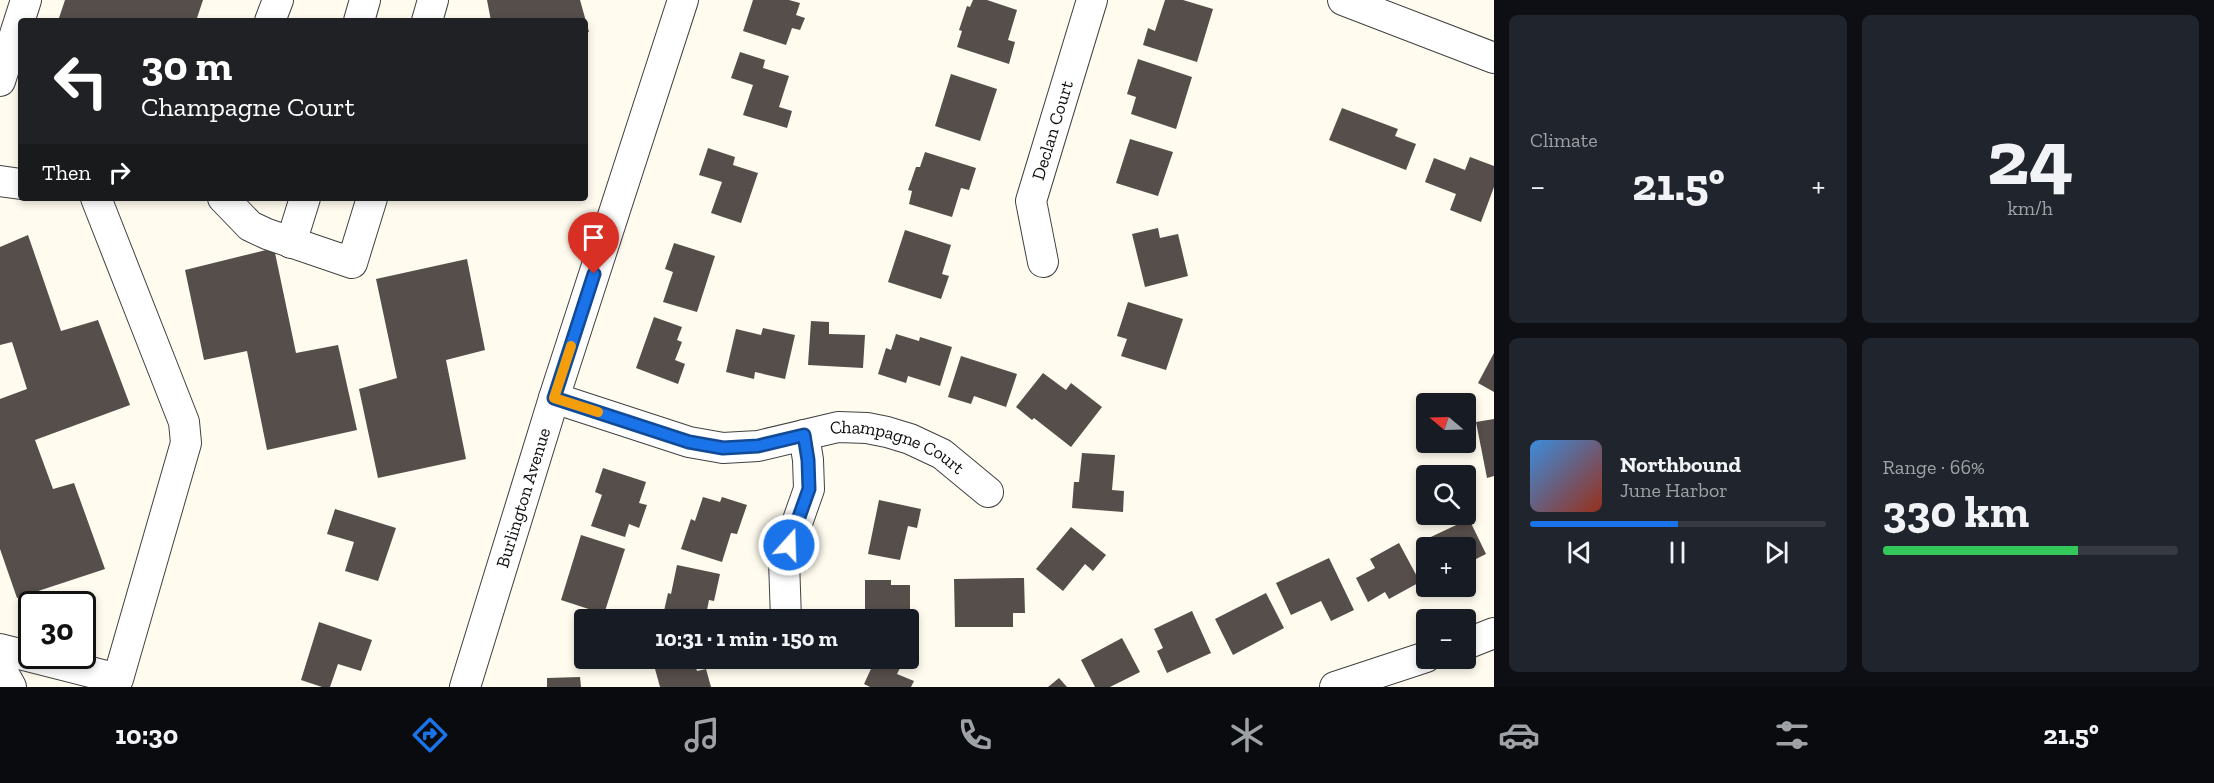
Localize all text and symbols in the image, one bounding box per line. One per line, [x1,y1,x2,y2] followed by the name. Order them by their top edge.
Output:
[141,40,232,91] text: 30 m
[42,42,120,120] icon: left
[1027,78,1078,183] street label: Declan Court
[141,91,355,123] text: Champagne Court
[1987,110,2073,204] text: 24
[1530,128,1598,152] text: Climate
[103,156,136,189] icon: right
[1632,158,1725,212] text: 21.5°
[42,159,91,186] text: Then
[1530,166,1545,205] text: −
[1812,166,1825,205] text: +
[2007,196,2053,220] text: km/h
[568,212,619,274] pin
[577,221,610,254] icon: arrive
[1416,393,1476,453] north arrow
[1416,393,1476,669] map controls
[828,415,969,479] street label: Champagne Court
[491,425,555,570] street label: Burlington Avenue
[1620,451,1741,478] text: Northbound
[1883,455,1985,479] text: Range · 66%
[1416,465,1476,525] button: search
[1620,478,1728,502] text: June Harbor
[1883,485,2029,539] text: 330 km
[757,513,821,577] position arrow
[1563,536,1596,569] icon: previous
[1661,536,1694,569] icon: pause
[1760,536,1793,569] icon: next
[1416,537,1476,597] button: +
[18,591,96,669] speed limit sign: 30
[1416,609,1476,669] button: −
[655,625,838,652] text: 10:31 · 1 min · 150 m
[409,714,451,756] icon: directions
[681,714,723,756] icon: music
[954,714,996,756] icon: phone
[1226,714,1268,756] icon: climate
[1498,714,1540,756] icon: car
[1771,714,1813,756] icon: filters
[115,719,178,751] text: 10:30
[2043,719,2099,751] text: 21.5°

